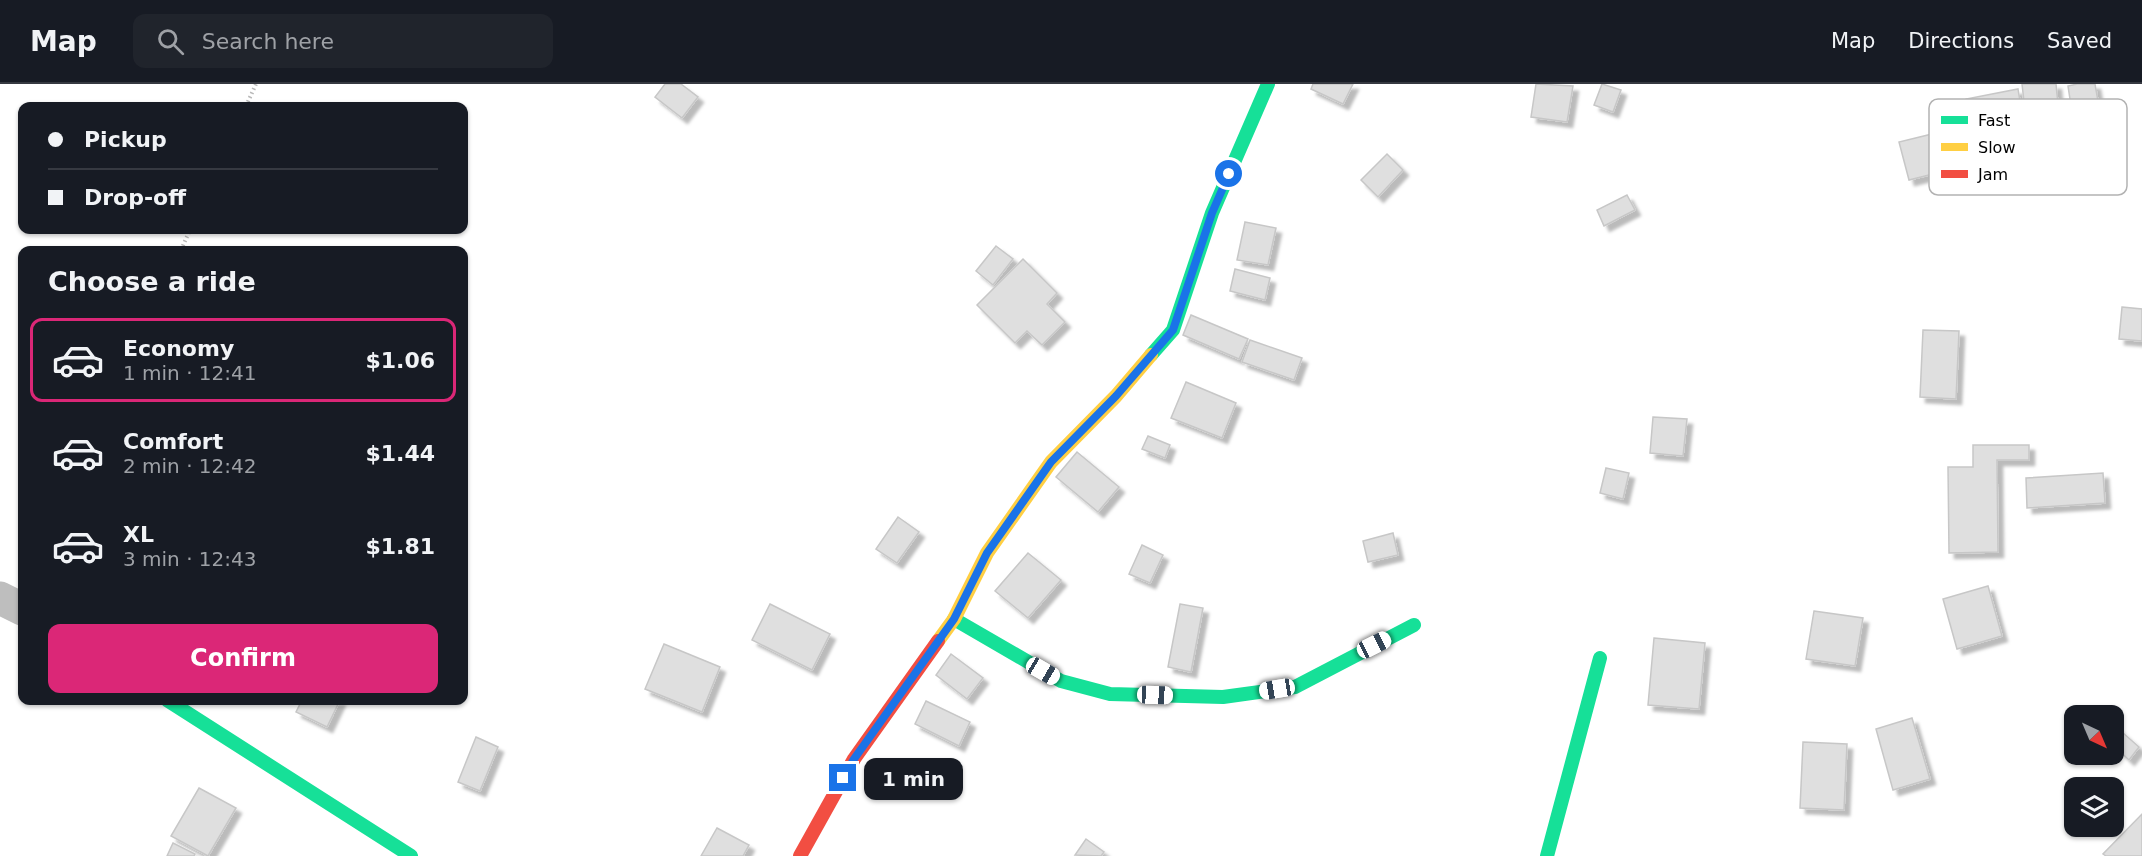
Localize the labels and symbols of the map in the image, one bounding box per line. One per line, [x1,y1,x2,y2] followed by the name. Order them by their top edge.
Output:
[1929,99,2127,195] legend
[1978,111,2010,130] text: Fast
[1978,138,2015,157] text: Slow
[1215,160,1242,187] route start
[1977,165,2008,184] text: Jam
[1354,629,1394,661] car
[1023,654,1063,688] car
[1258,677,1296,701] car
[1137,685,1173,705] car
[2064,705,2124,765] north arrow
[864,757,963,799] callout: 1 min
[829,764,856,791] route end

